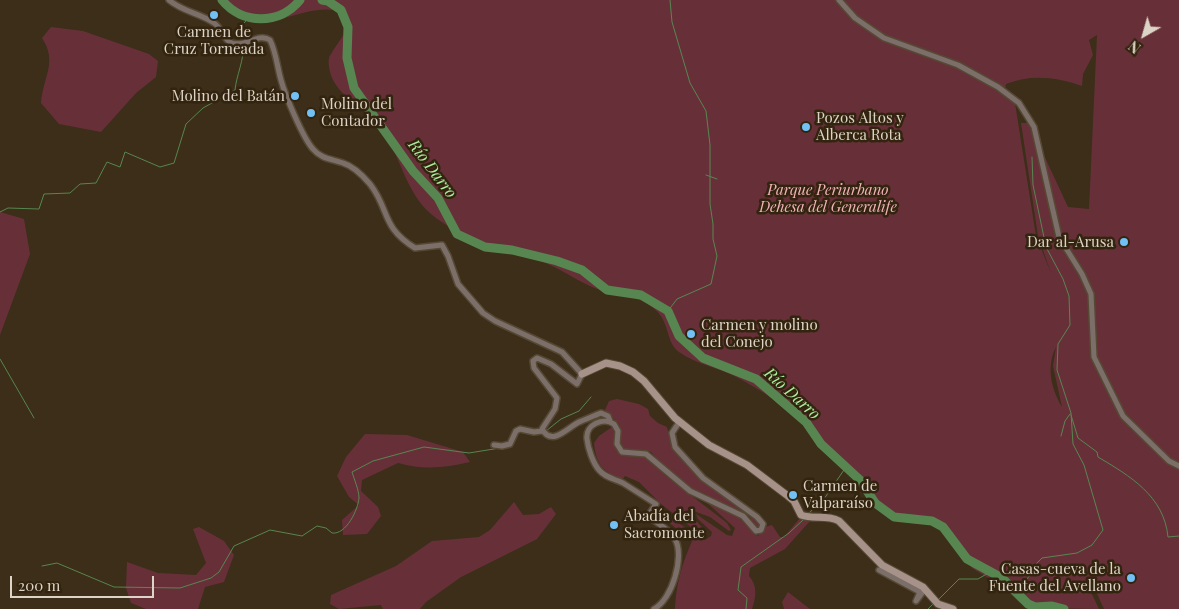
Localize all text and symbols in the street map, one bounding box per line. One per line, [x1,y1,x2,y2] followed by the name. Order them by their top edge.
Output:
[208,9,220,21] marker: Carmen de Cruz Torneada
[1119,10,1169,60] north arrow
[164,23,264,58] place label: Carmen de Cruz Torneada
[1125,37,1144,58] text: N
[172,87,285,105] place label: Molino del Batán
[289,90,301,102] marker: Molino del Batán
[321,95,392,130] place label: Molino del Contador
[305,107,317,119] marker: Molino del Contador
[816,109,904,144] place label: Pozos Altos y Alberca Rota
[800,121,812,133] marker: Pozos Altos y Alberca Rota
[404,136,460,202] water label: Río Darro
[759,181,897,216] park label: Parque Periurbano Dehesa del Generalife
[1027,233,1114,251] place label: Dar al-Arusa
[1118,236,1130,248] marker: Dar al-Arusa
[701,316,818,351] place label: Carmen y molino del Conejo
[685,328,697,340] marker: Carmen y molino del Conejo
[760,364,824,424] water label: Río Darro
[803,477,877,512] place label: Carmen de Valparaíso
[787,489,799,501] marker: Carmen de Valparaíso
[624,507,705,542] place label: Abadía del Sacromonte
[608,519,620,531] marker: Abadía del Sacromonte
[989,560,1121,595] place label: Casas-cueva de la Fuente del Avellano
[12,566,156,598] scale bar
[1125,572,1137,584] marker: Casas-cueva de la Fuente del Avellano
[18,575,60,595] text: 200 m

